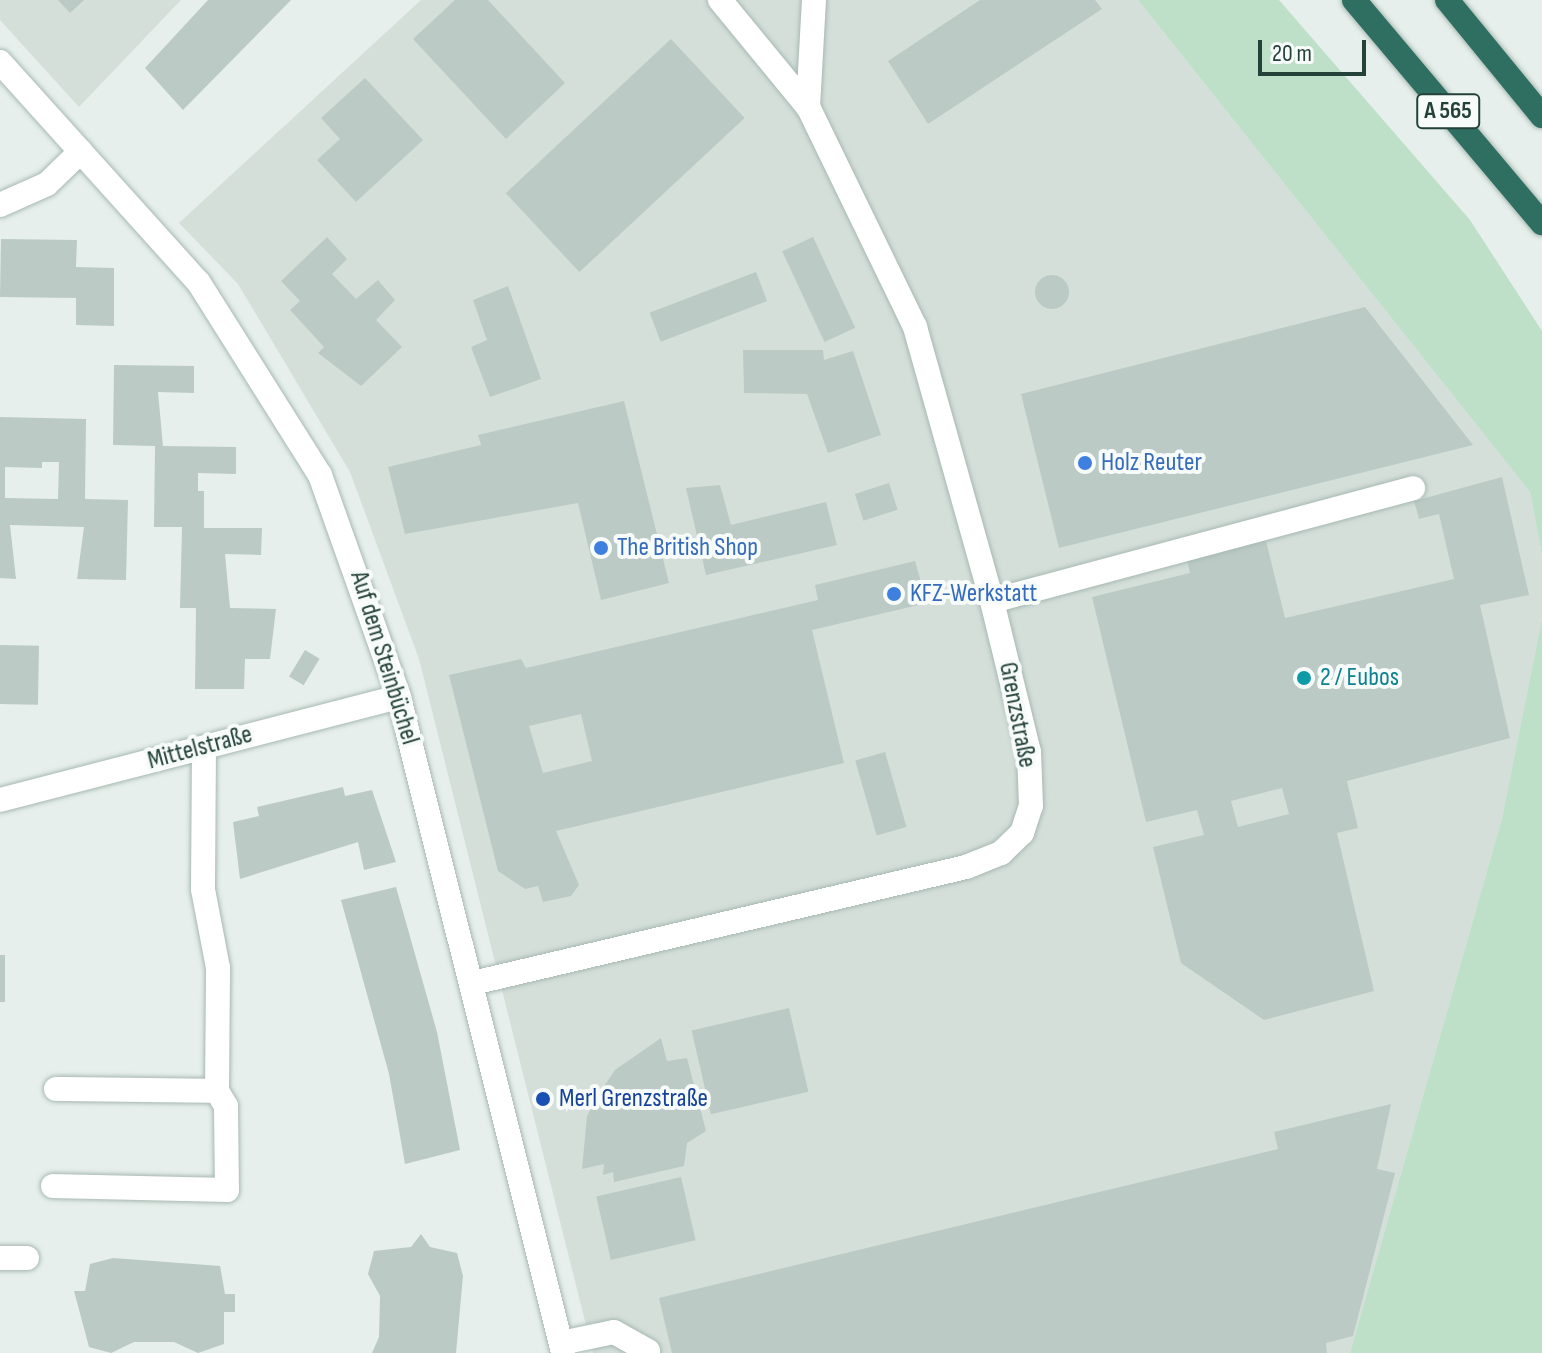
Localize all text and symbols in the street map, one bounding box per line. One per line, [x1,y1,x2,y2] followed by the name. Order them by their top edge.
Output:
[1262,24,1370,74] scale bar
[1272,39,1312,68] text: 20 m
[1416,91,1480,131] road number: A 565
[1101,447,1202,479] place label: Holz Reuter
[1076,454,1094,472] marker: Holz Reuter
[617,532,758,564] place label: The British Shop
[592,539,610,557] marker: The British Shop
[343,568,425,748] street label: Auf dem Steinbüchel
[910,578,1037,610] place label: KFZ-Werkstatt
[885,585,903,603] marker: KFZ-Werkstatt
[992,660,1042,770] street label: Grenzstraße
[1320,662,1399,694] place label: 2 / Eubos
[1295,669,1313,687] marker: 2 / Eubos
[144,719,256,777] street label: Mittelstraße
[559,1083,708,1115] place label: Merl Grenzstraße
[534,1090,552,1108] marker: Merl Grenzstraße

